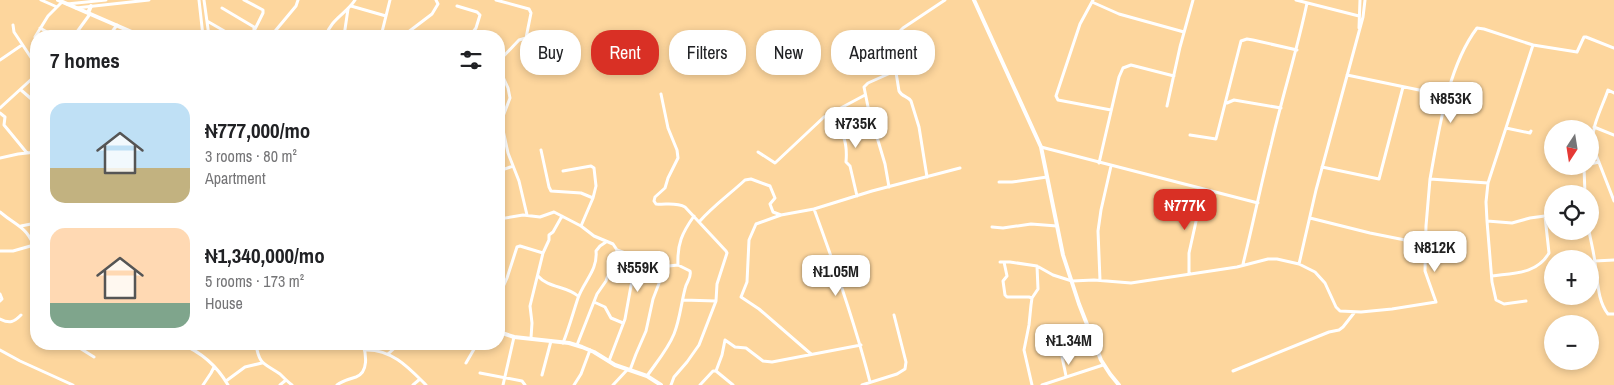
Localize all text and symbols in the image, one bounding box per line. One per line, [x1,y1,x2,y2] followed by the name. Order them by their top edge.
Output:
[520,30,581,75] chip: Buy
[591,30,659,75] chip: Rent
[669,30,746,75] chip: Filters
[756,30,821,75] chip: New
[831,30,935,75] chip: Apartment
[50,46,120,75] text: 7 homes
[457,46,485,74] icon: filters
[1416,82,1486,124] pin: ₦853K
[1431,87,1471,109] text: ₦853K
[821,106,891,149] pin: ₦735K
[836,112,876,134] text: ₦735K
[205,116,310,145] text: ₦777,000/mo
[1544,120,1599,175] north arrow
[1544,120,1599,370] map controls
[90,123,150,183] icon: home
[205,145,297,167] text: 3 rooms · 80 m²
[205,167,266,189] text: Apartment
[1544,185,1599,240] button: locate
[1150,188,1220,231] pin: ₦777K
[1165,194,1205,216] text: ₦777K
[1400,230,1470,273] pin: ₦812K
[1415,236,1455,258] text: ₦812K
[205,241,325,270] text: ₦1,340,000/mo
[90,248,150,308] icon: home
[603,250,673,293] pin: ₦559K
[1544,250,1599,305] button: +
[795,254,877,297] pin: ₦1.05M
[618,256,658,278] text: ₦559K
[813,260,859,282] text: ₦1.05M
[205,270,304,292] text: 5 rooms · 173 m²
[205,292,243,314] text: House
[1544,315,1599,370] button: −
[1028,324,1110,366] pin: ₦1.34M
[1046,329,1092,351] text: ₦1.34M

